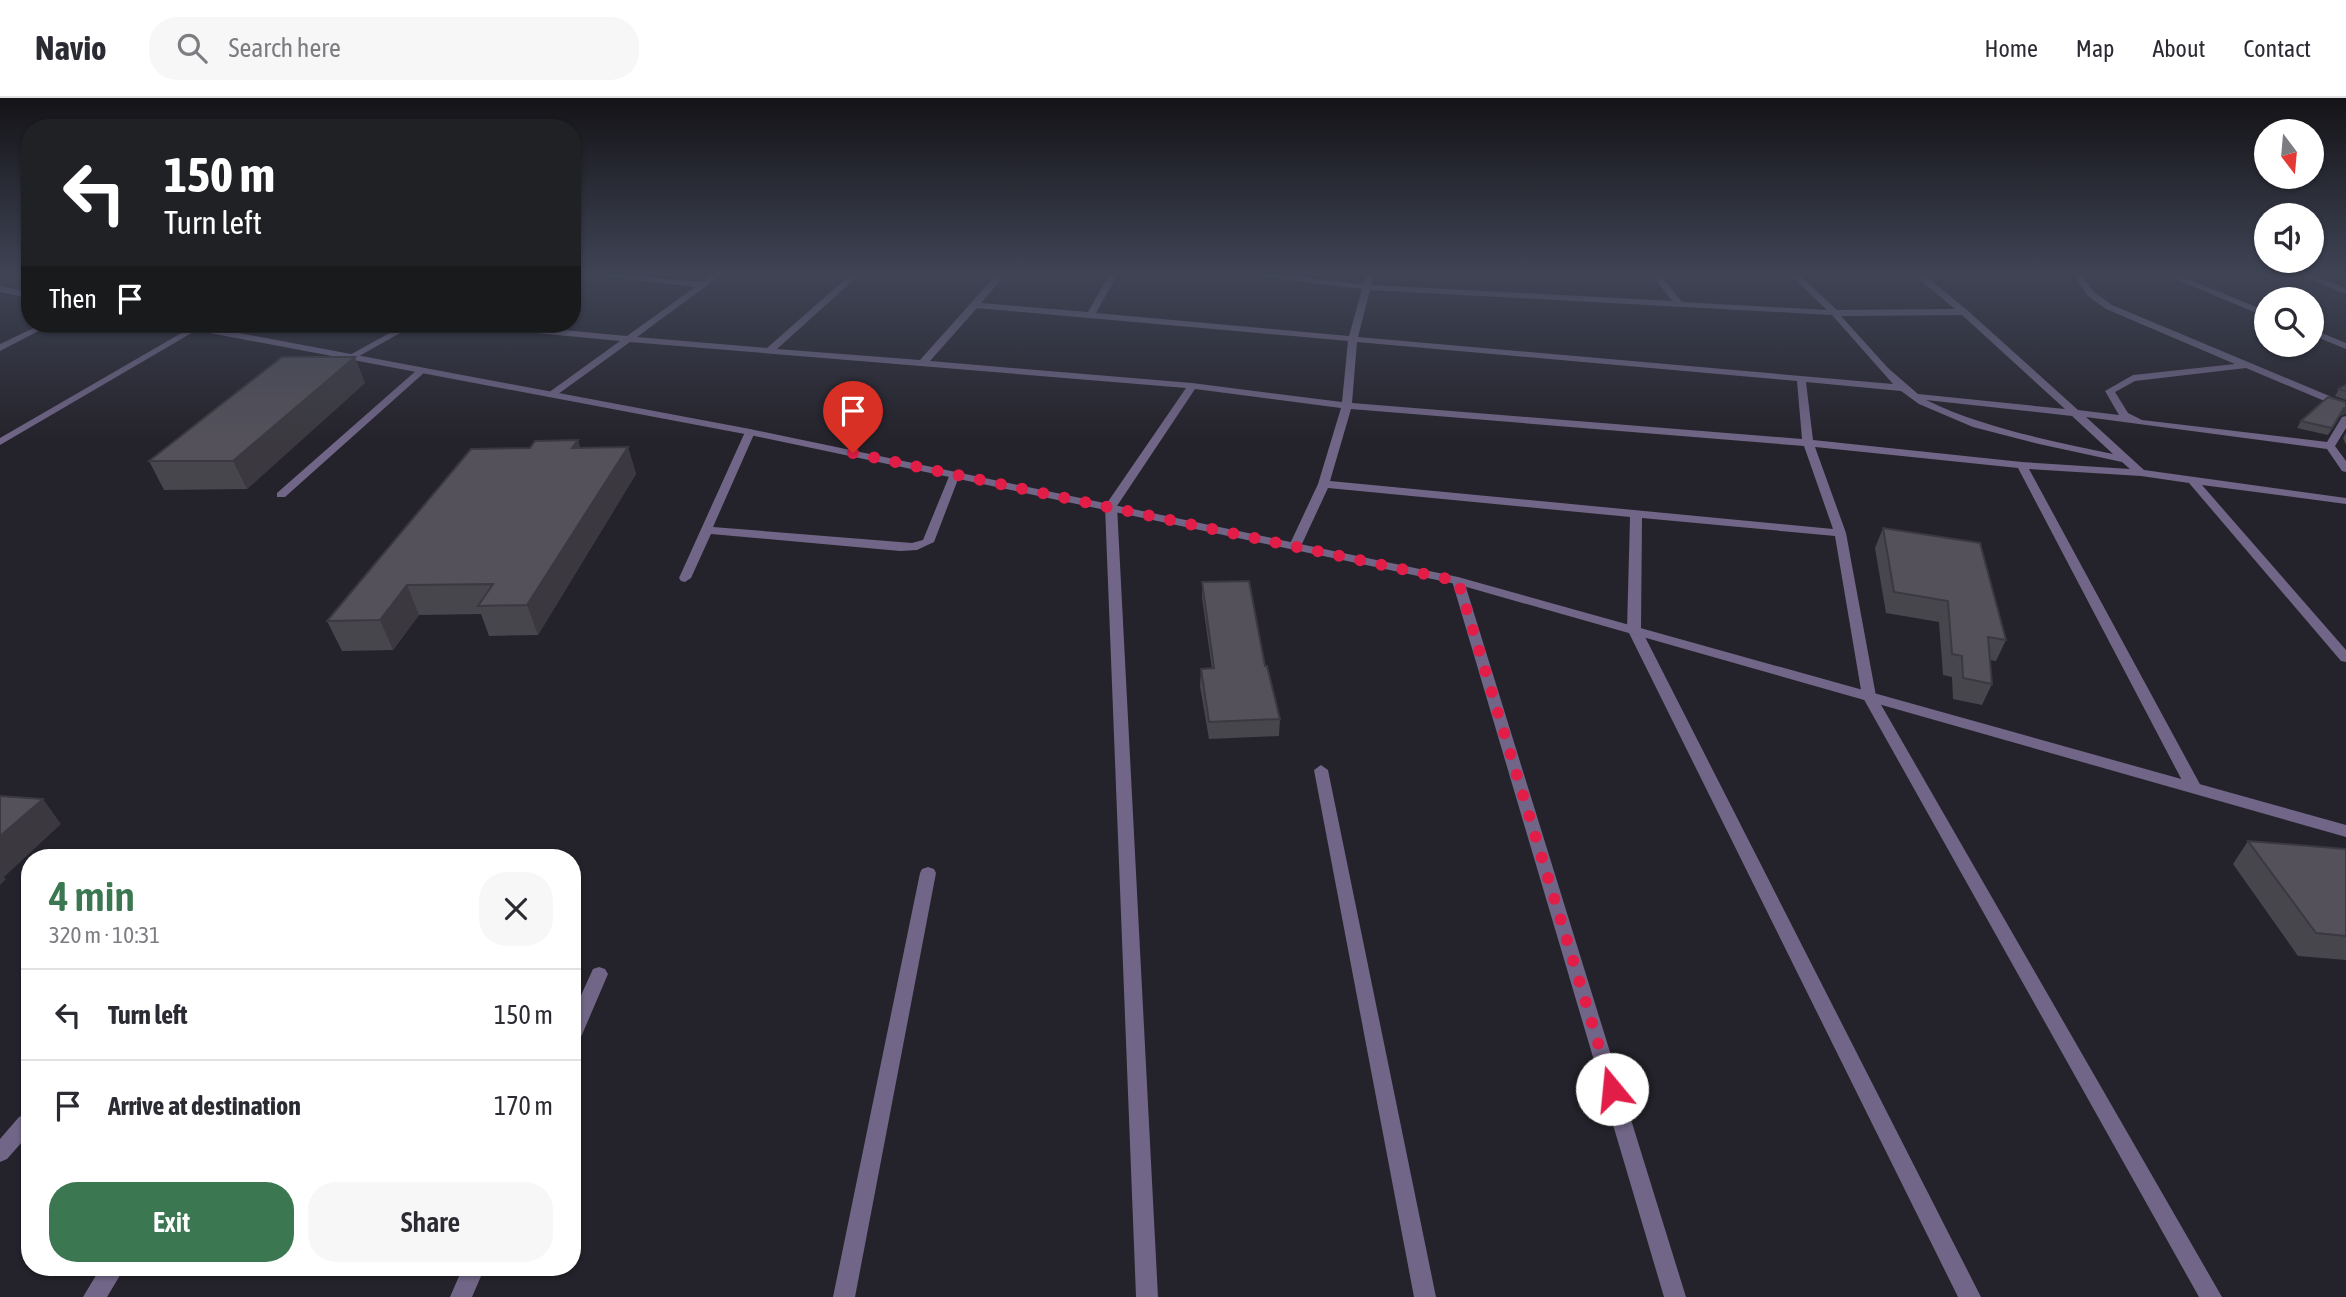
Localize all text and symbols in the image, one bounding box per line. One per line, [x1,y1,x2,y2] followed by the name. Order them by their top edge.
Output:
[149,17,639,80] search box
[35,29,107,67] text: Navio
[173,29,211,67] icon: search
[229,33,341,63] text: Search here
[1984,35,2038,62] text: Home
[2076,35,2114,62] text: Map
[2152,35,2205,62] text: About
[2243,35,2311,62] text: Contact
[2254,119,2324,189] north arrow
[2254,119,2324,357] map controls
[164,146,275,202] text: 150 m
[49,147,140,238] icon: left
[2254,203,2324,273] button: sound
[164,204,262,241] text: Turn left
[111,280,149,318] icon: arrive
[49,284,97,314] text: Then
[2254,287,2324,357] button: search
[823,381,883,453] pin
[834,392,872,430] icon: arrive
[49,872,135,920] text: 4 min
[479,872,553,946] button: close
[49,922,160,948] text: 320 m · 10:31
[49,996,87,1034] icon: left
[108,1000,188,1030] text: Turn left
[494,1000,553,1030] text: 150 m
[1575,1052,1649,1126] position arrow
[49,1087,87,1125] icon: arrive
[108,1091,301,1121] text: Arrive at destination
[494,1091,553,1121] text: 170 m
[49,1182,294,1262] button: Exit
[308,1182,553,1262] button: Share

